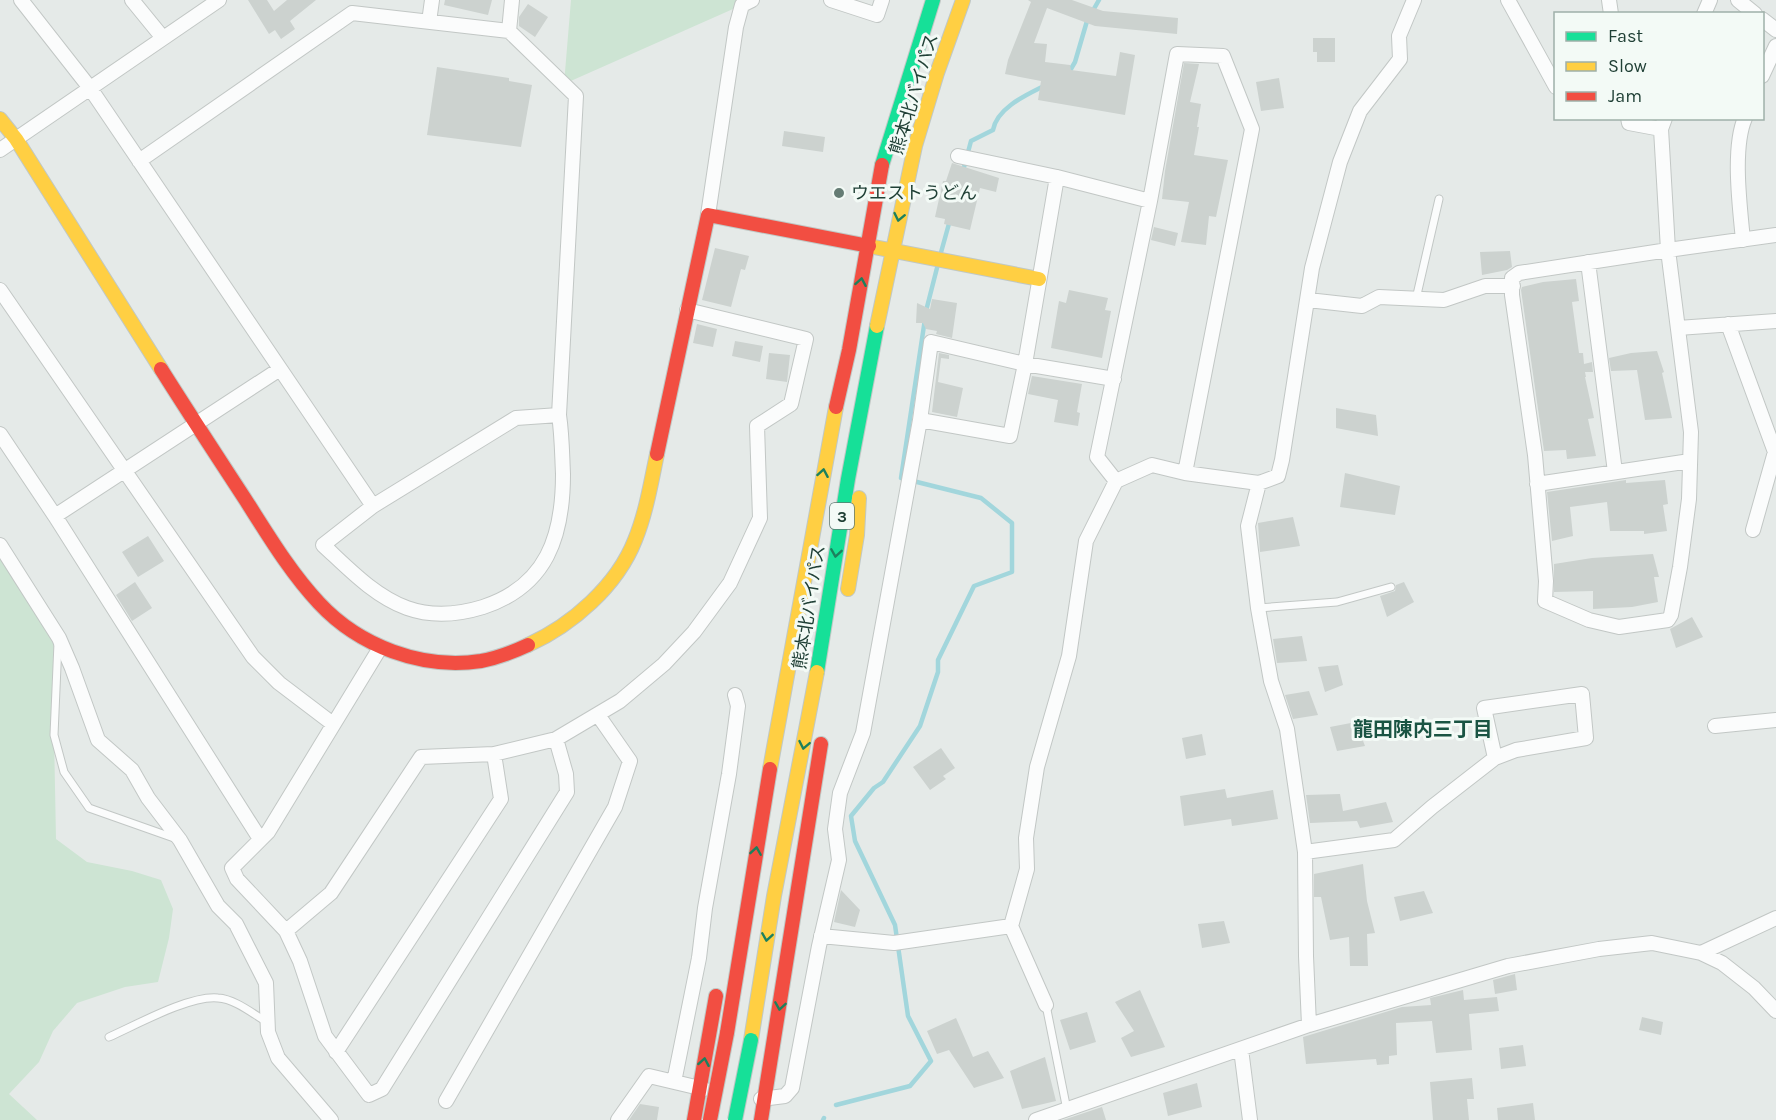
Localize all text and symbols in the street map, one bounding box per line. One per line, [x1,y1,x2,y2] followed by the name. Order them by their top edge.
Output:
[1554,12,1764,120] legend
[1608,25,1643,47] text: Fast
[885,31,943,157] street label: 熊本北バイパス
[1608,55,1647,77] text: Slow
[1608,85,1642,107] text: Jam
[851,182,977,204] place label: ウエストうどん
[832,186,846,200] marker: ウエストうどん
[893,212,906,222] one-way arrow
[854,277,867,287] one-way arrow
[817,468,829,478] one-way arrow
[830,503,854,529] road number: 3
[788,543,830,671] street label: 熊本北バイパス
[830,548,843,558] one-way arrow
[1353,718,1493,741] district label: 龍田陳内三丁目
[798,740,811,750] one-way arrow
[749,846,762,856] one-way arrow
[761,932,773,941] one-way arrow
[774,1001,786,1010] one-way arrow
[697,1058,710,1068] one-way arrow

